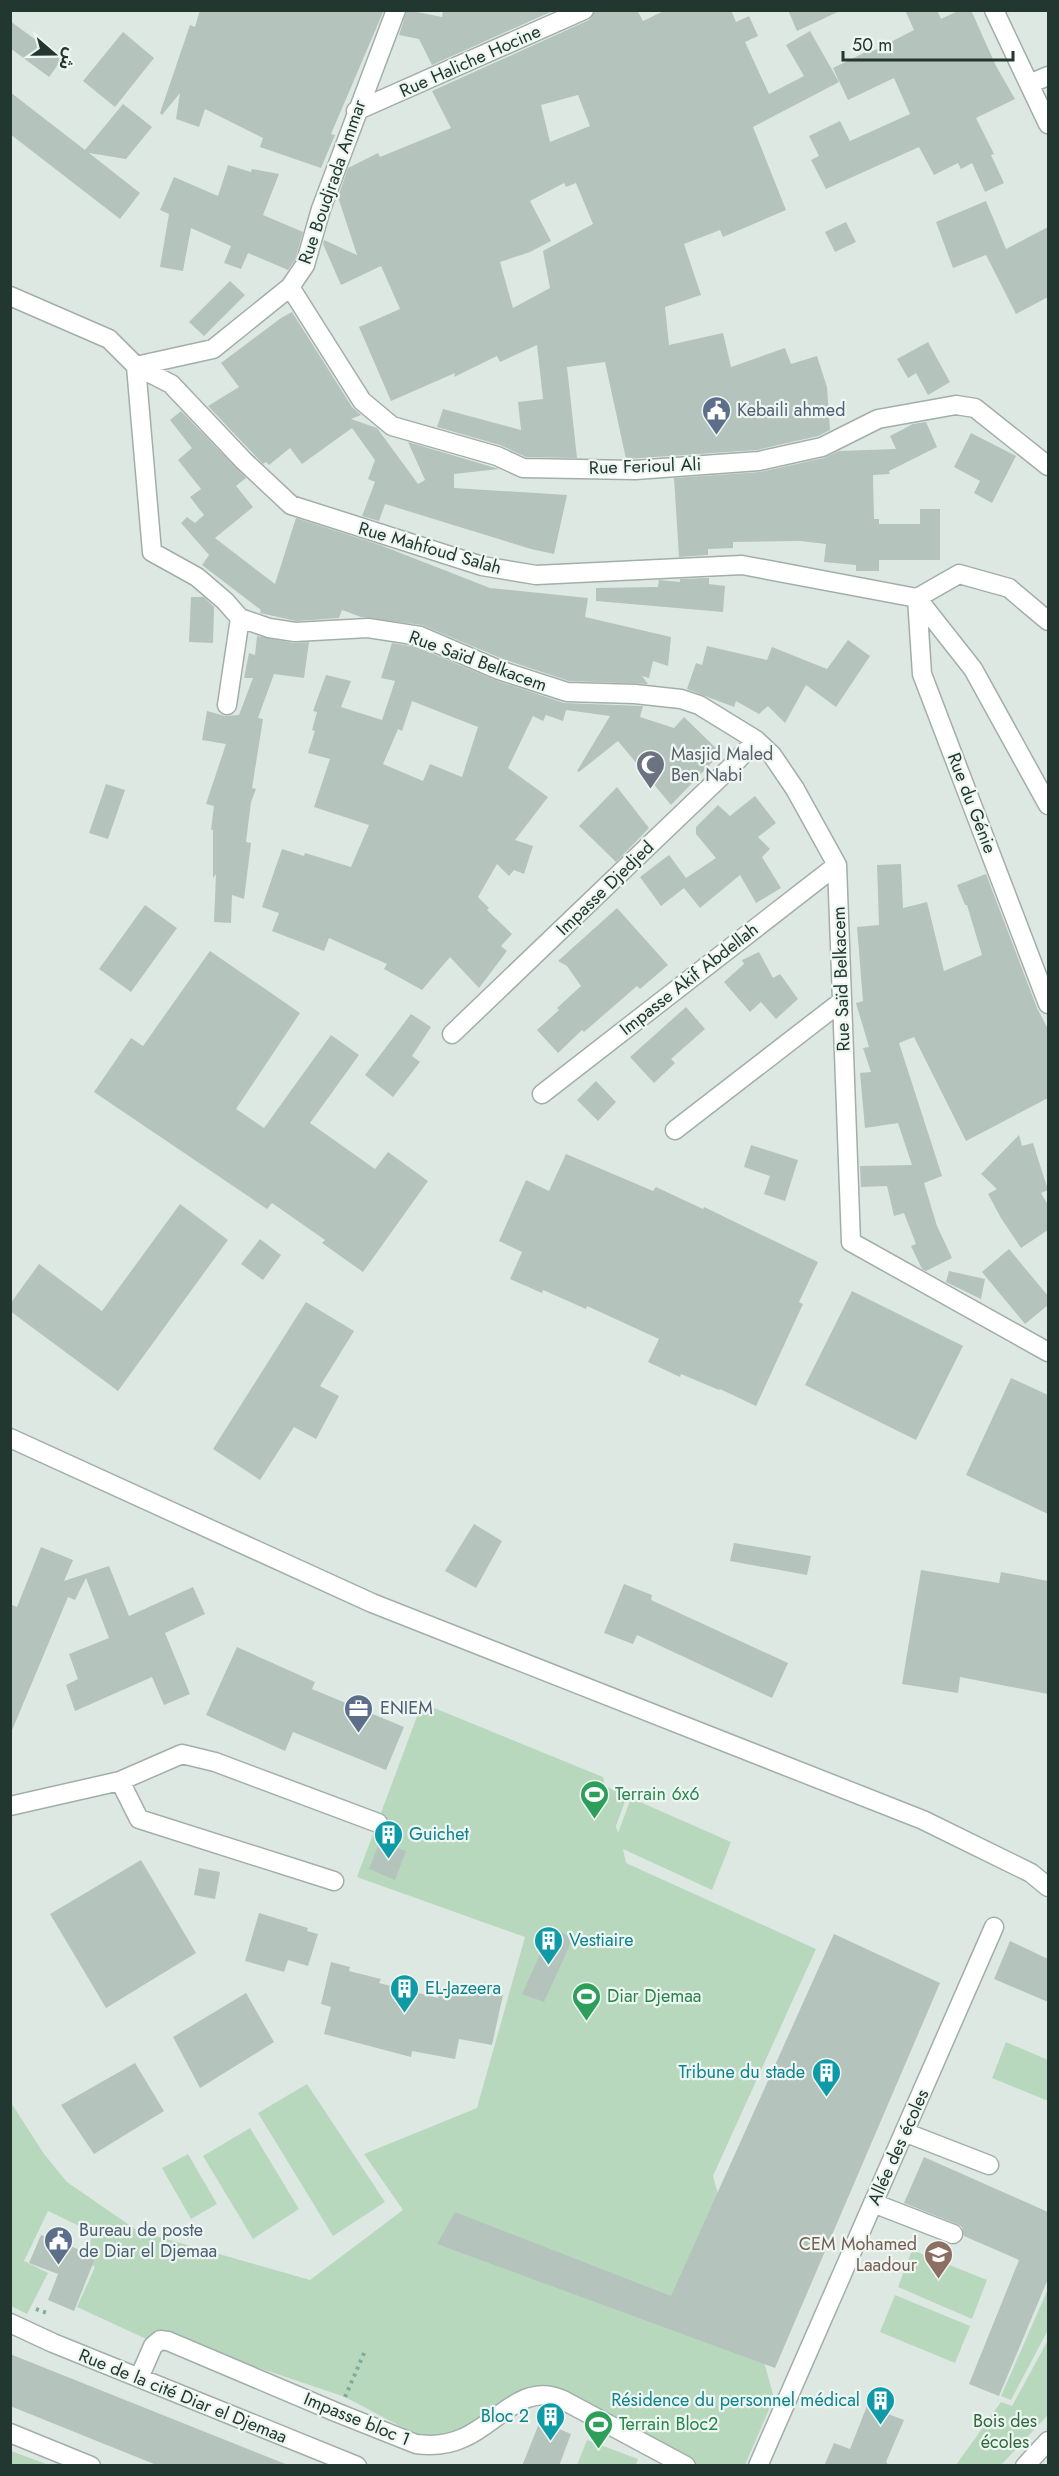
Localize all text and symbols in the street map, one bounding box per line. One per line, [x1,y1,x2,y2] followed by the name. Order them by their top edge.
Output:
[395,18,545,104] street label: Rue Haliche Hocine
[24,24,84,84] north arrow
[843,24,1012,62] scale bar
[852,32,892,58] text: 50 m
[53,45,82,73] text: ش
[292,96,373,268] street label: Rue Boudjrada Ammar
[700,394,732,436] public building icon: Kebaili ahmed
[737,397,845,423] place label: Kebaili ahmed
[588,451,702,481] street label: Rue Ferioul Ali
[355,515,505,581] street label: Rue Mahfoud Salah
[405,624,551,698] street label: Rue Saïd Belkacem
[671,741,773,788] place label: Masjid Maled Ben Nabi
[634,748,666,790] mosque icon: Masjid Maled Ben Nabi
[941,749,1003,857] street label: Rue du Génie
[550,835,660,941] street label: Impasse Djedjed
[825,906,857,1052] street label: Rue Saïd Belkacem
[614,917,764,1041] street label: Impasse Akif Abdellah
[343,1692,375,1734] office icon: ENIEM
[380,1695,433,1721] place label: ENIEM
[578,1778,610,1820] sports icon: Terrain 6x6
[615,1781,700,1807] place label: Terrain 6x6
[372,1818,404,1860] building icon: Guichet
[409,1821,469,1847] place label: Guichet
[532,1924,564,1966] building icon: Vestiaire
[569,1927,633,1953] place label: Vestiaire
[388,1972,420,2014] building icon: EL-Jazeera
[425,1975,501,2001] place label: EL-Jazeera
[570,1980,602,2022] sports icon: Diar Djemaa
[607,1983,702,2009] place label: Diar Djemaa
[810,2056,842,2098] building icon: Tribune du stade
[679,2059,805,2085] place label: Tribune du stade
[861,2085,935,2209] street label: Allée des écoles
[79,2217,217,2264] place label: Bureau de poste de Diar el Djemaa
[42,2224,74,2266] public building icon: Bureau de poste de Diar el Djemaa
[799,2231,918,2278] place label: CEM Mohamed Laadour
[922,2238,954,2280] school or university icon: CEM Mohamed Laadour
[75,2342,291,2450] street label: Rue de la cité Diar el Djemaa
[865,2384,897,2426] building icon: Résidence du personnel médical
[300,2386,414,2452] street label: Impasse bloc 1
[611,2387,860,2413] place label: Résidence du personnel médical
[534,2400,566,2442] building icon: Bloc 2
[481,2403,529,2429] place label: Bloc 2
[582,2408,614,2450] sports icon: Terrain Bloc2
[973,2408,1037,2455] park label: Bois des écoles
[619,2411,718,2437] place label: Terrain Bloc2

